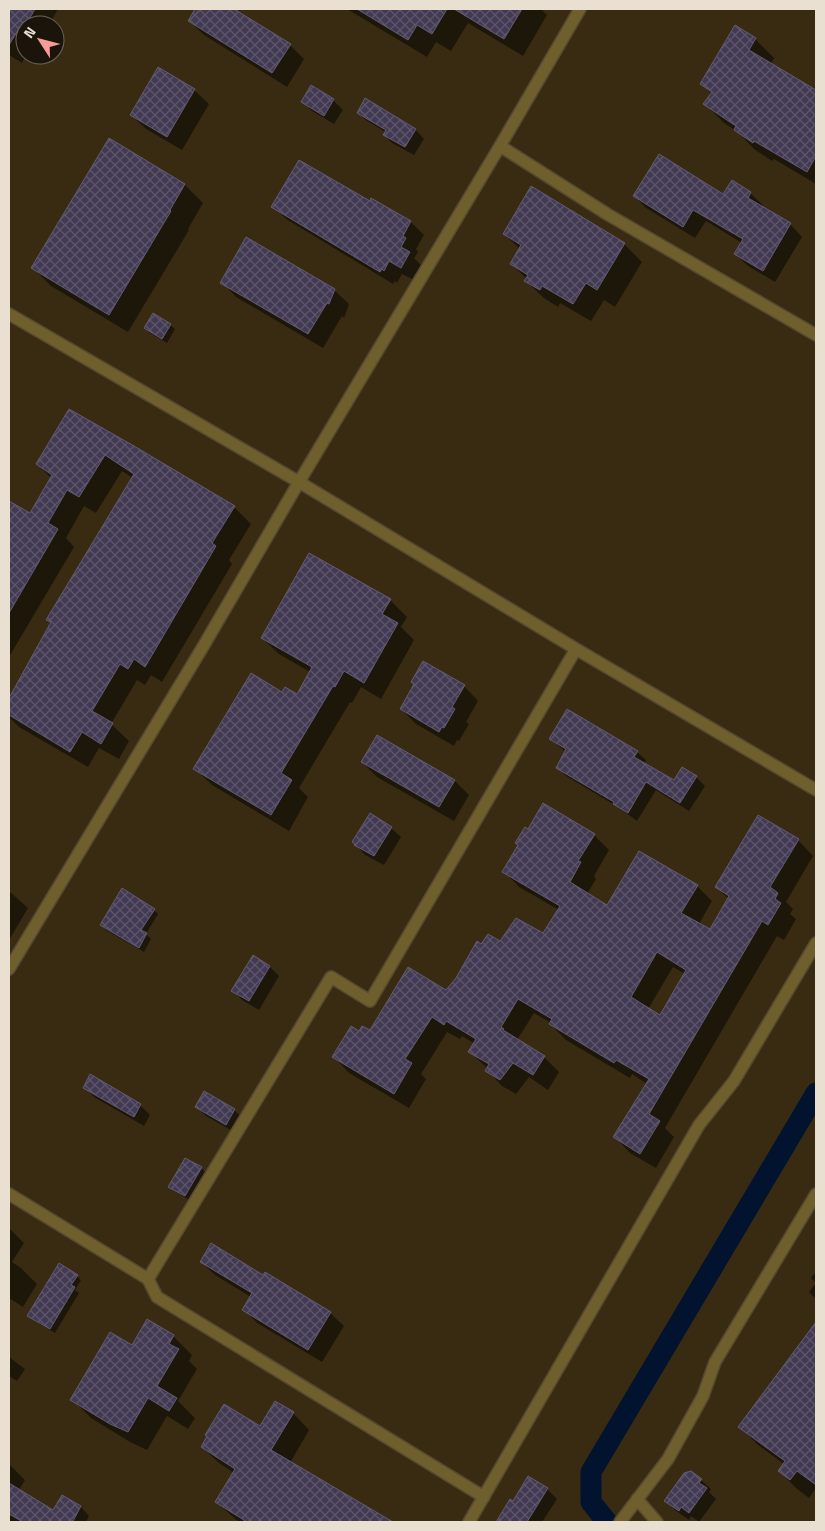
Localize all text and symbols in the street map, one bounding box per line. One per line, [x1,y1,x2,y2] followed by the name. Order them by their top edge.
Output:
[15,15,65,65] north arrow
[18,22,40,42] text: N

